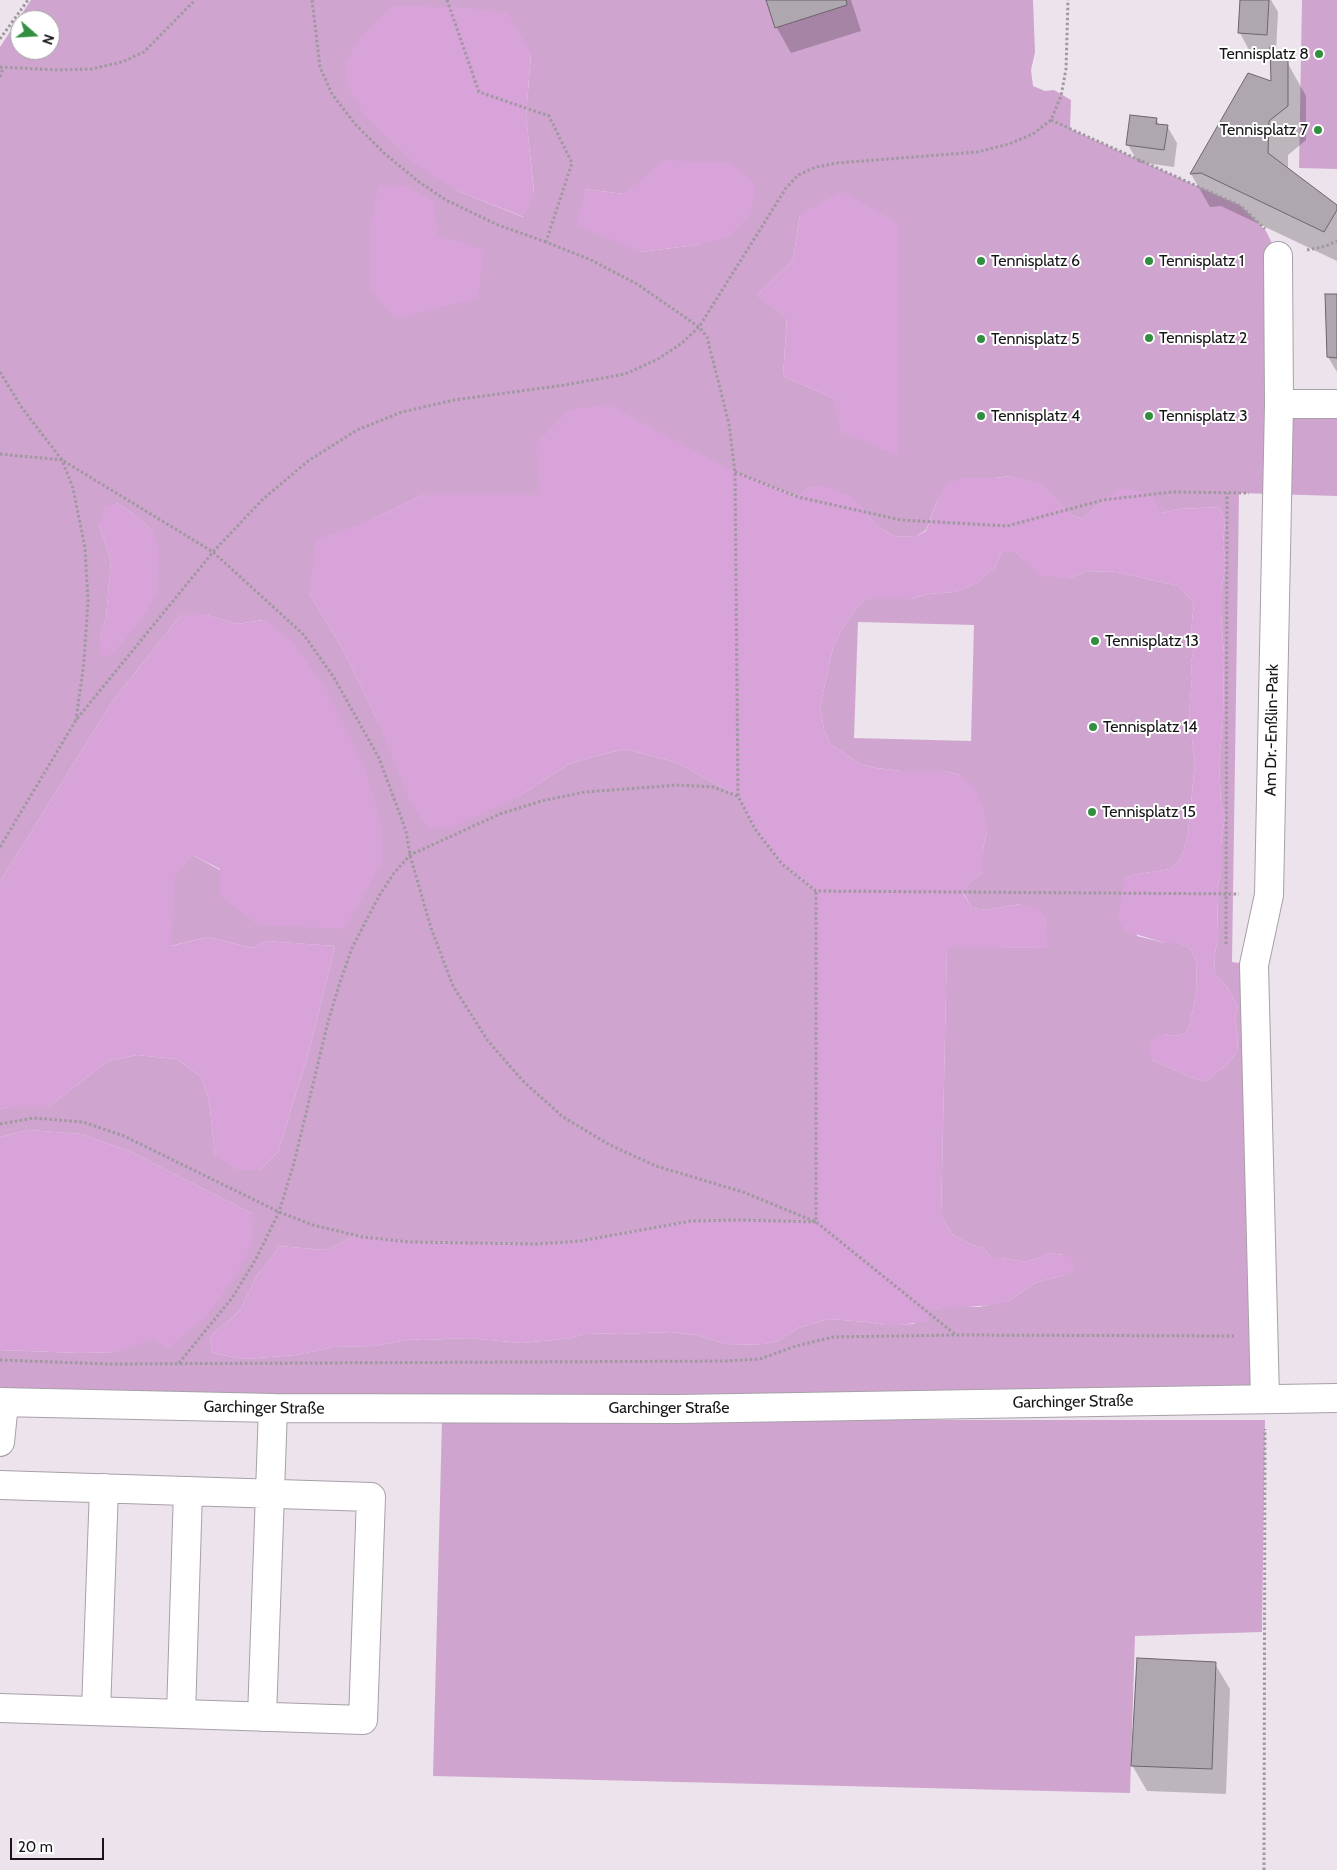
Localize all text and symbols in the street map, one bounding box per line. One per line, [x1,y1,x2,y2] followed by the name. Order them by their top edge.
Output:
[10,10,60,60] north arrow
[38,32,58,47] text: N
[1219,44,1309,64] place label: Tennisplatz 8
[1313,48,1325,60] marker: Tennisplatz 8
[1220,120,1308,140] place label: Tennisplatz 7
[1312,124,1324,136] marker: Tennisplatz 7
[991,251,1080,271] place label: Tennisplatz 6
[1159,251,1244,271] place label: Tennisplatz 1
[975,255,987,267] marker: Tennisplatz 6
[1143,255,1155,267] marker: Tennisplatz 1
[1159,328,1247,348] place label: Tennisplatz 2
[991,329,1080,349] place label: Tennisplatz 5
[1143,332,1155,344] marker: Tennisplatz 2
[975,333,987,345] marker: Tennisplatz 5
[991,406,1080,426] place label: Tennisplatz 4
[1159,406,1248,426] place label: Tennisplatz 3
[975,410,987,422] marker: Tennisplatz 4
[1143,410,1155,422] marker: Tennisplatz 3
[1105,631,1199,651] place label: Tennisplatz 13
[1089,635,1101,647] marker: Tennisplatz 13
[1261,664,1283,796] street label: Am Dr.-Enßlin-Park
[1103,717,1198,737] place label: Tennisplatz 14
[1087,721,1099,733] marker: Tennisplatz 14
[1102,802,1196,822] place label: Tennisplatz 15
[1086,806,1098,818] marker: Tennisplatz 15
[1012,1391,1134,1413] street label: Garchinger Straße
[203,1397,325,1419] street label: Garchinger Straße
[609,1398,729,1418] street label: Garchinger Straße
[12,1828,106,1860] scale bar
[18,1838,53,1856] text: 20 m

